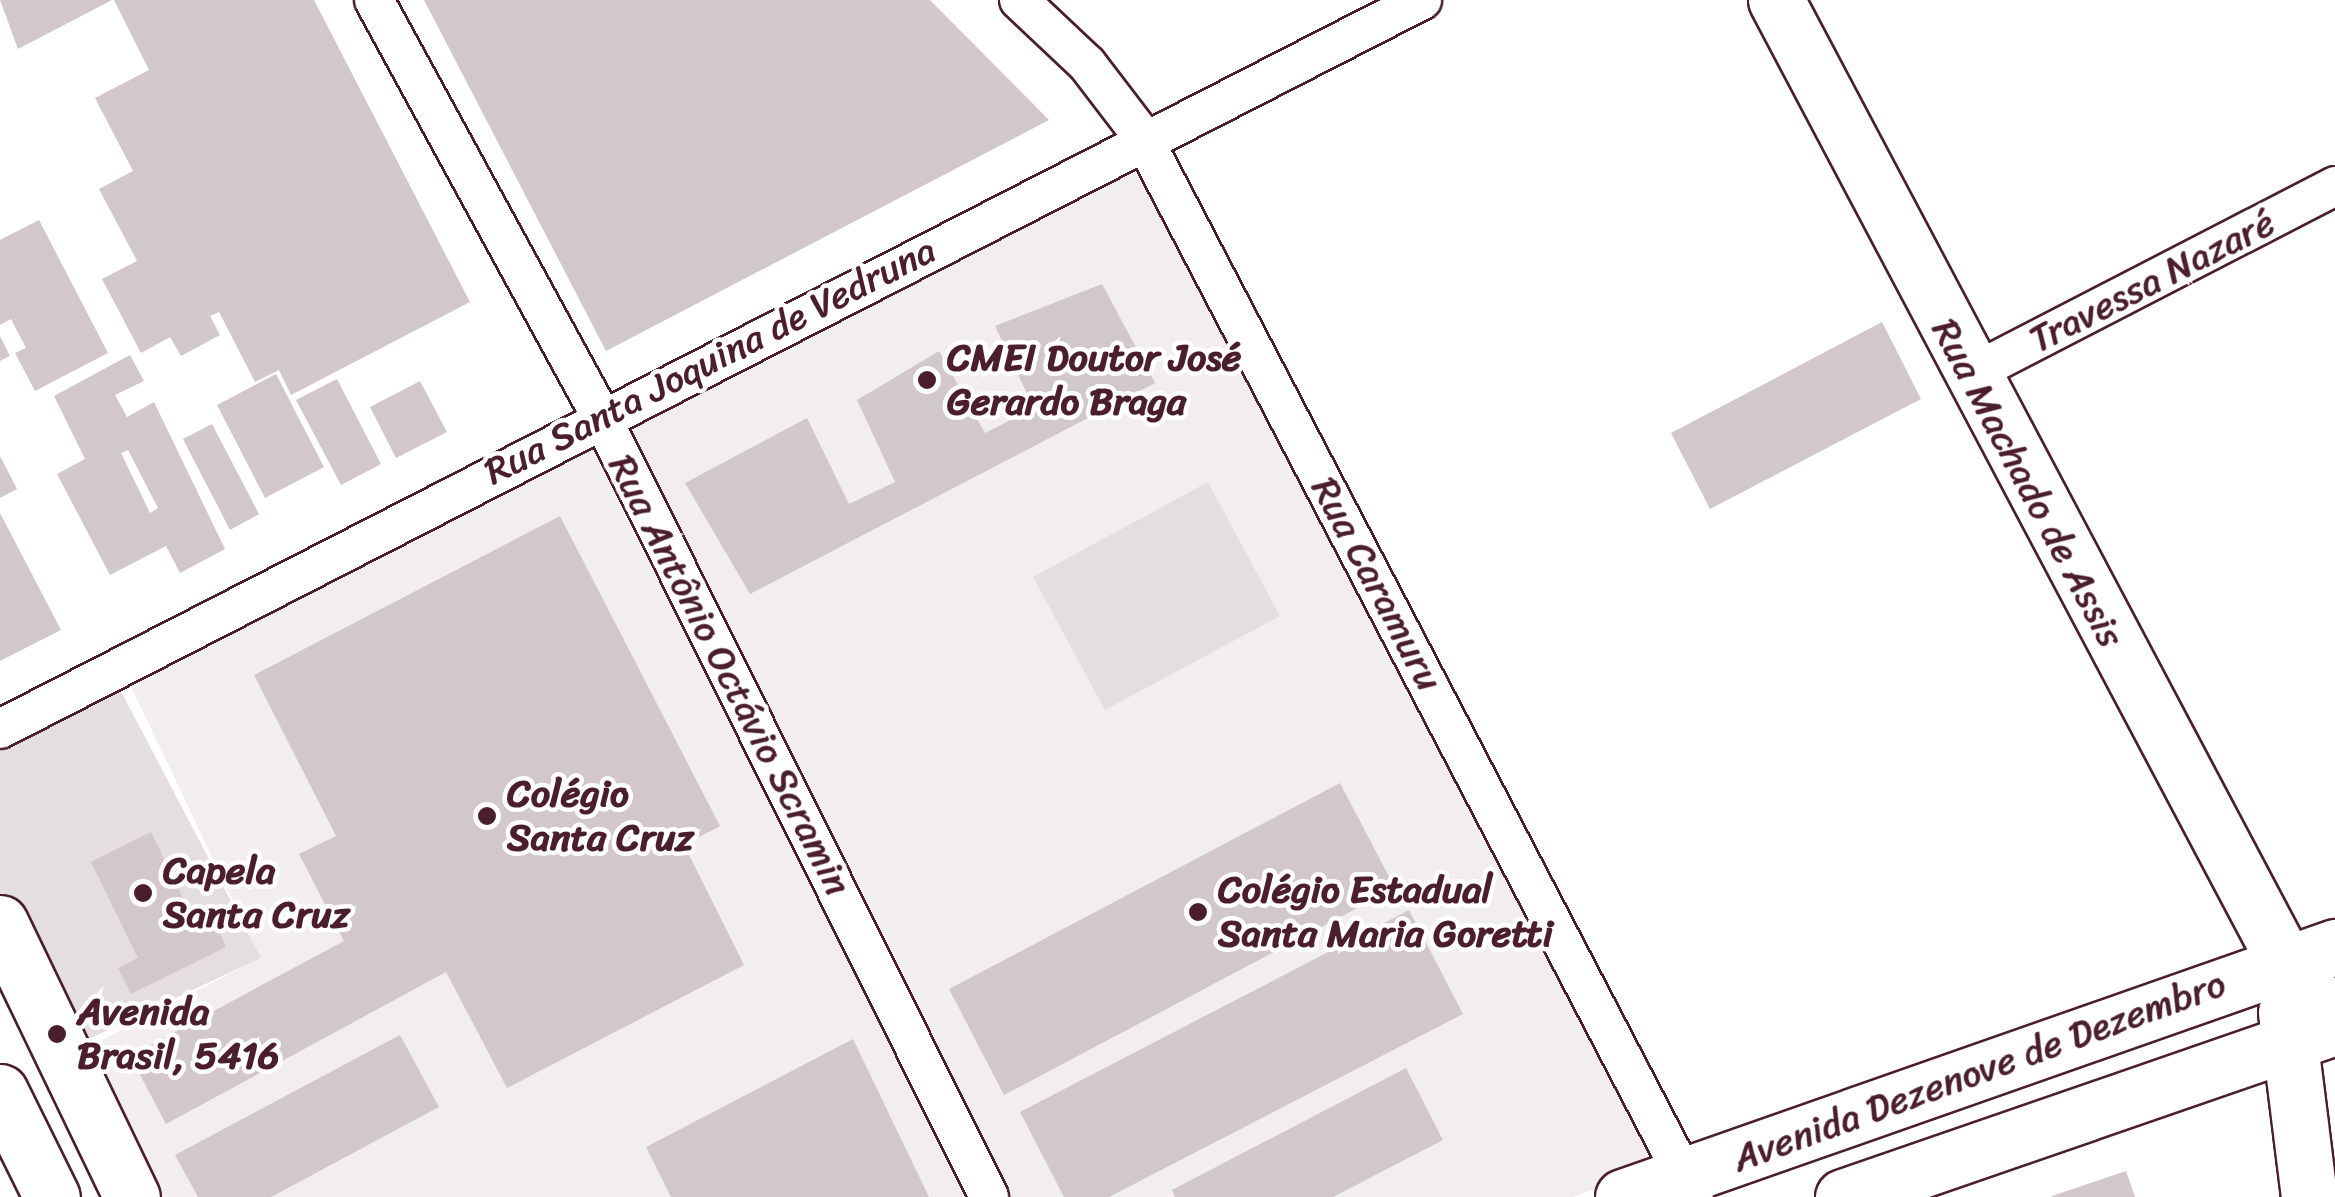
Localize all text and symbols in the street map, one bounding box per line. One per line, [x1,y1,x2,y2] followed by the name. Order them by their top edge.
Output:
[2022,200,2282,362] street label: Travessa Nazaré
[476,227,944,495] street label: Rua Santa Joquina de Vedruna
[1922,311,2134,655] street label: Rua Machado de Assis
[947,335,1243,424] place label: CMEI Doutor José Gerardo Braga
[916,369,938,391] marker: CMEI Doutor José Gerardo Braga
[599,447,861,903] street label: Rua Antônio Octávio Scramin
[1302,469,1452,699] street label: Rua Caramuru
[507,771,694,861] place label: Colégio Santa Cruz
[476,805,498,827] marker: Colégio Santa Cruz
[163,848,350,938] place label: Capela Santa Cruz
[1218,867,1552,956] place label: Colégio Estadual Santa Maria Goretti
[132,882,154,904] marker: Capela Santa Cruz
[1187,901,1209,923] marker: Colégio Estadual Santa Maria Goretti
[1726,960,2232,1182] street label: Avenida Dezenove de Dezembro
[77,989,279,1078] place label: Avenida Brasil, 5416
[46,1023,68,1045] marker: Avenida Brasil, 5416

